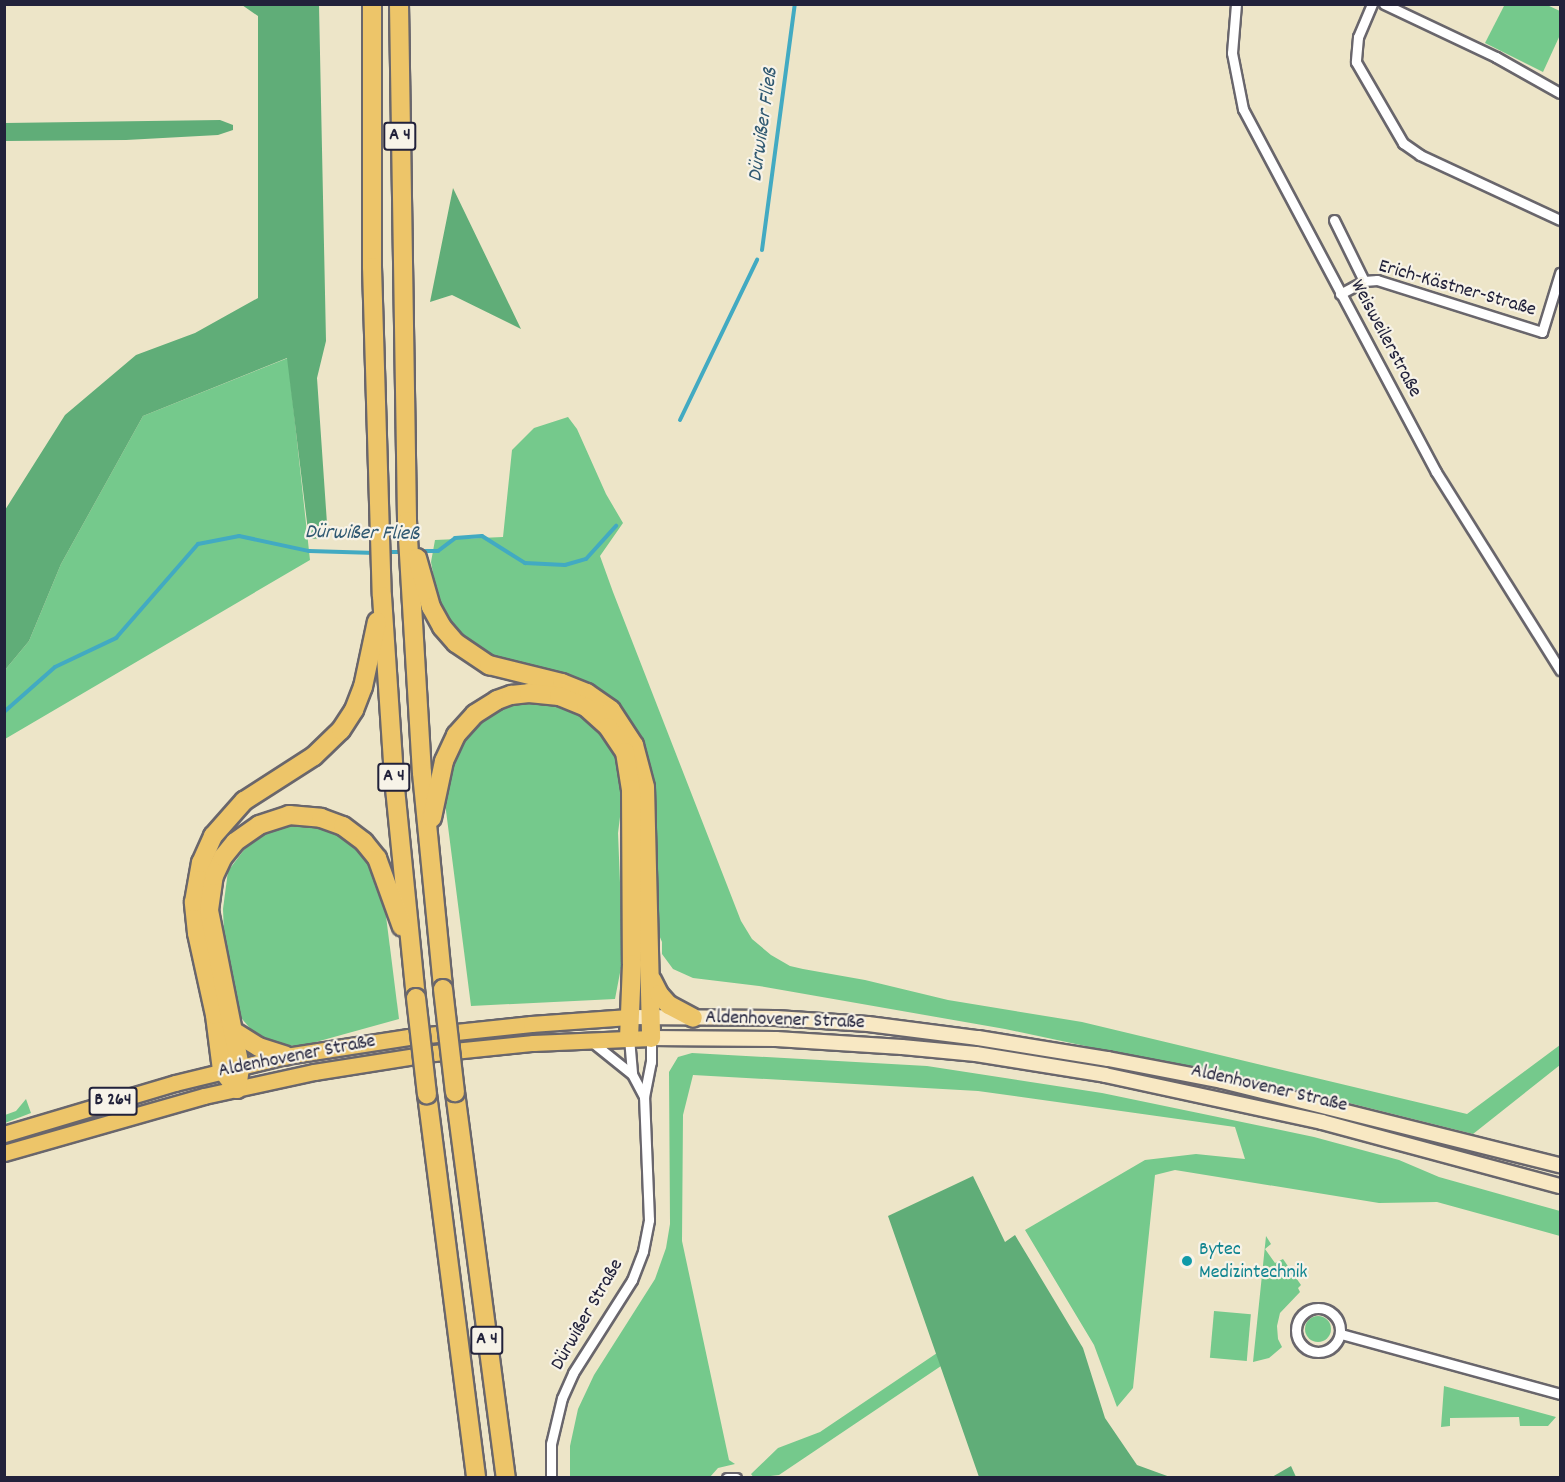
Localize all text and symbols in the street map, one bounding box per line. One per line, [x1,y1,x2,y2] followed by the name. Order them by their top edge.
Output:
[744,67,784,183] water label: Dürwißer Fließ
[382,121,418,151] road number: A 4
[1375,255,1539,323] street label: Erich-Kästner-Straße
[1344,276,1426,402] street label: Weisweilerstraße
[305,520,419,548] water label: Dürwißer Fließ
[376,762,412,792] road number: A 4
[705,1006,865,1036] street label: Aldenhovener Straße
[216,1030,378,1084] street label: Aldenhovener Straße
[1189,1059,1349,1119] street label: Aldenhovener Straße
[88,1086,138,1116] road number: B 264
[1199,1238,1308,1285] place label: Bytec Medizintechnik
[1180,1254,1194,1268] marker: Bytec Medizintechnik
[546,1255,630,1375] street label: Dürwißer Straße
[469,1325,505,1355] road number: A 4

